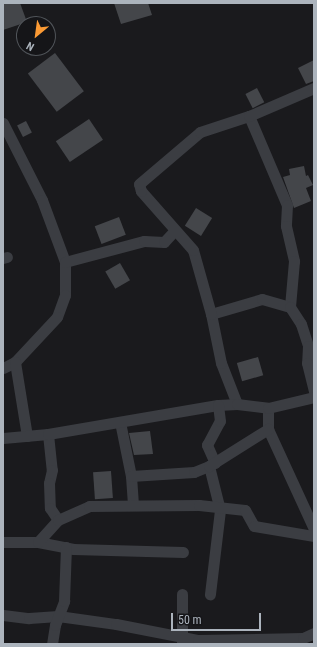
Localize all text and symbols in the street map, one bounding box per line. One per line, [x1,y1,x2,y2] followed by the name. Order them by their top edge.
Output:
[16,16,56,56] north arrow
[24,39,37,53] text: N
[173,605,263,631] scale bar
[178,613,202,627] text: 50 m

